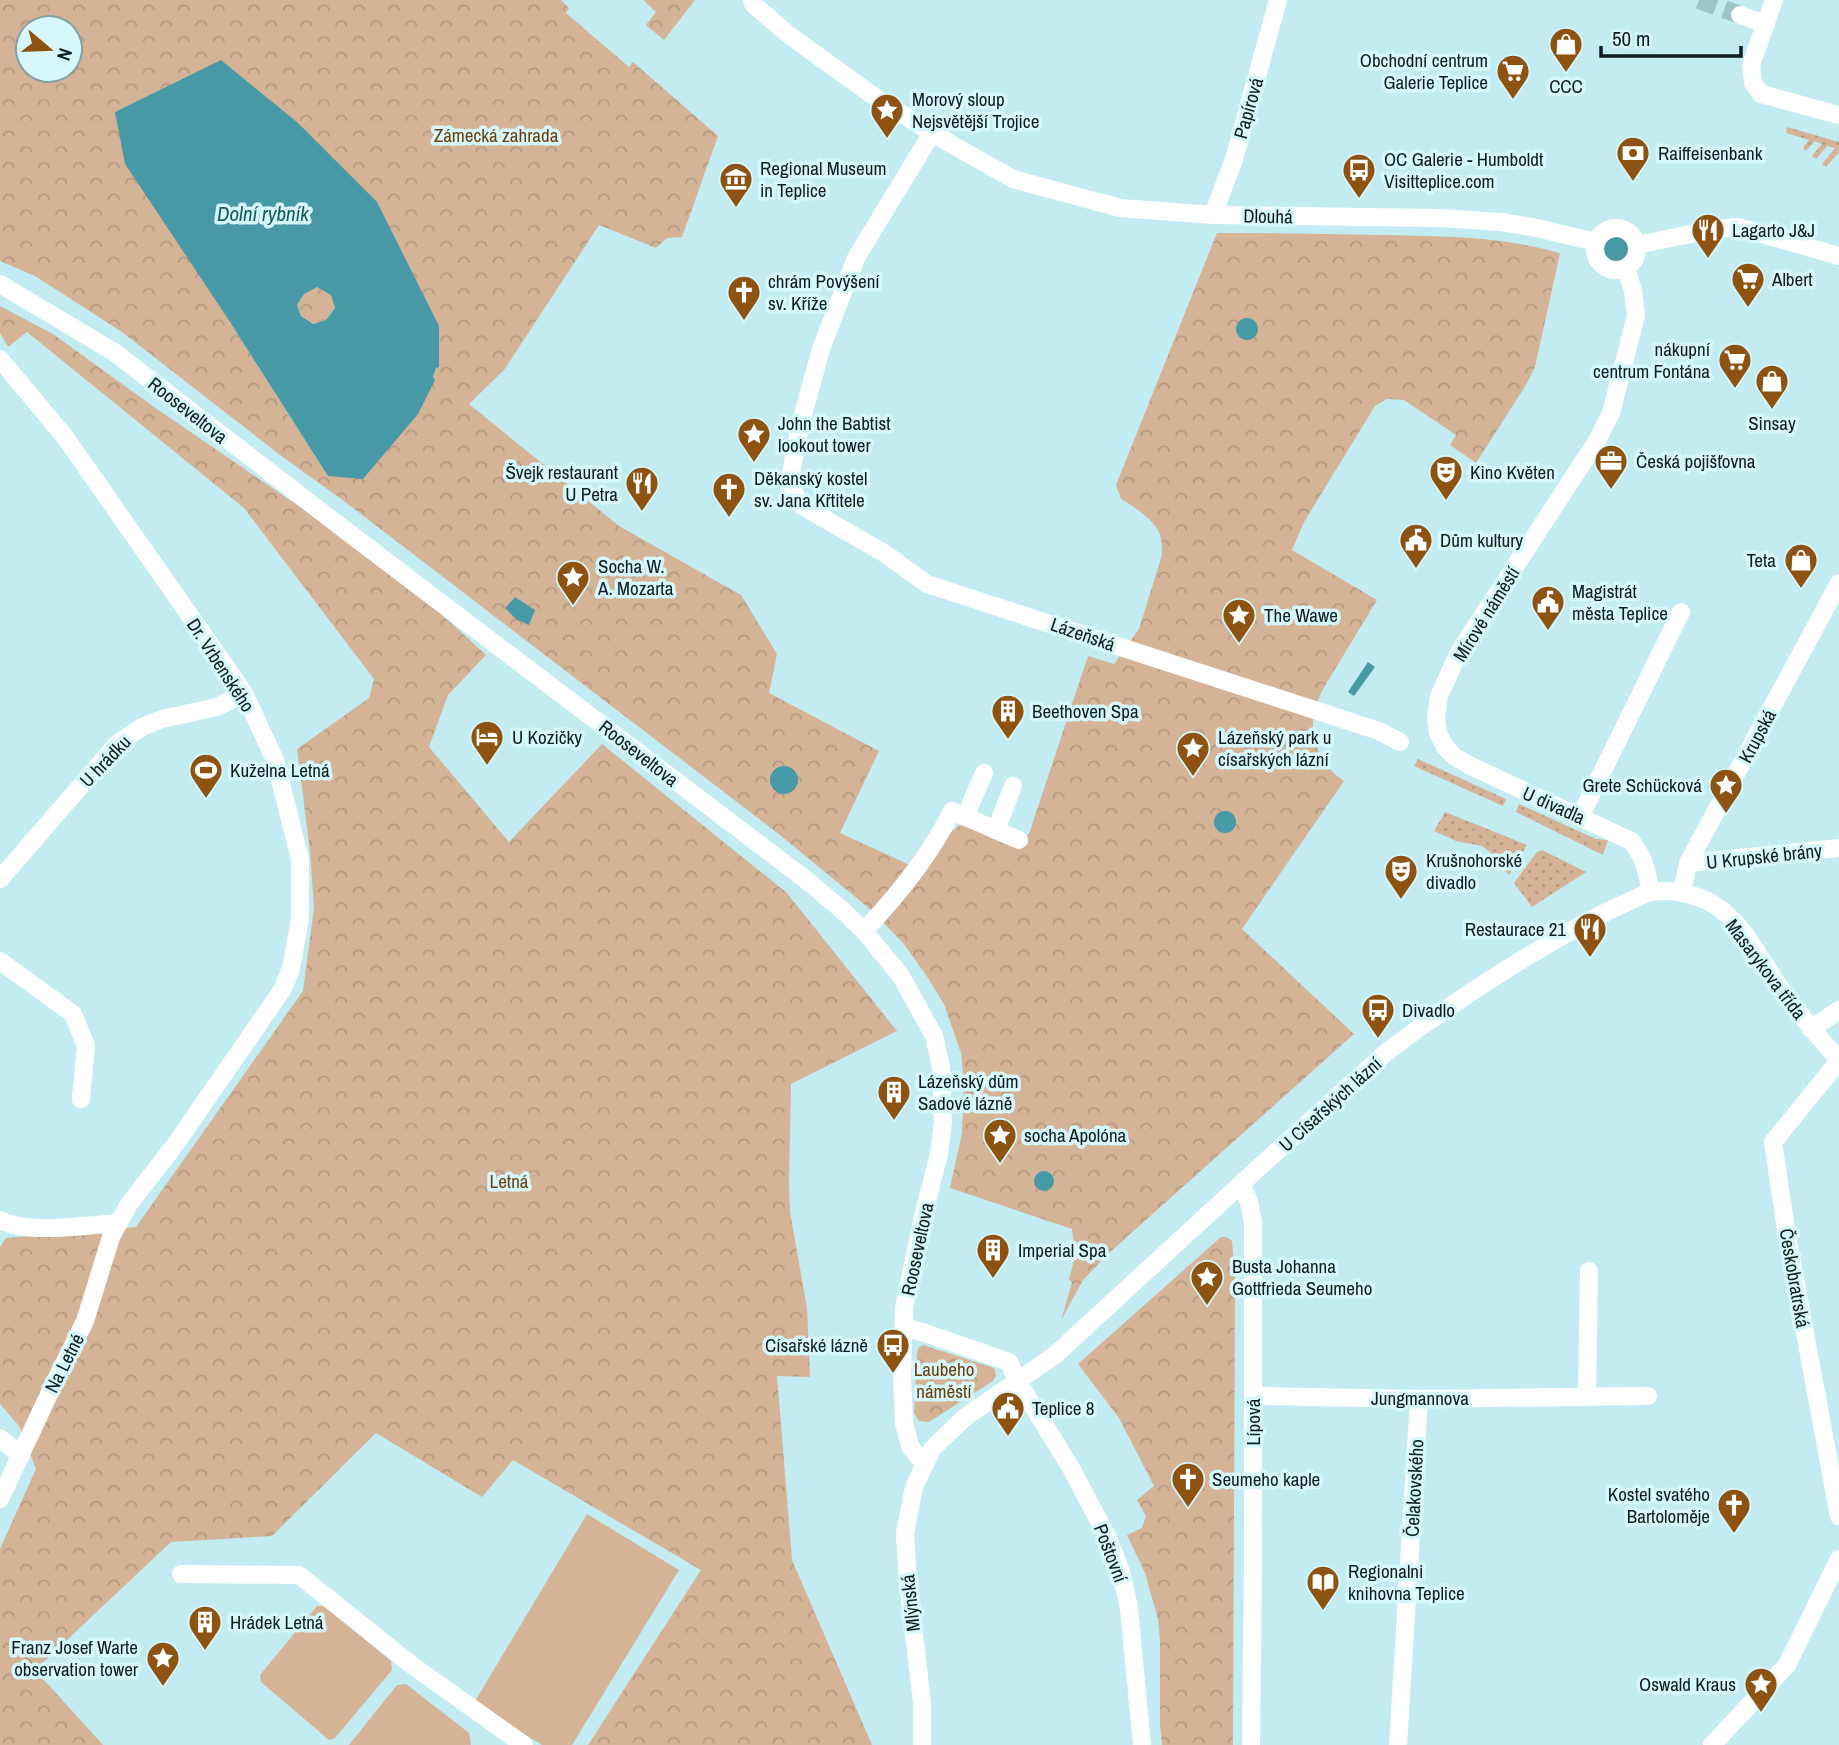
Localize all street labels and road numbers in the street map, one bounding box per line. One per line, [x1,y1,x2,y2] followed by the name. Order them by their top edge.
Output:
[1227,74,1269,142] street label: Papírová
[1243,203,1293,229] street label: Dlouhá
[143,371,233,450] street label: Rooseveltova
[1447,561,1526,666] street label: Mírové náměstí
[1047,611,1119,657] street label: Lázeňská
[181,613,261,717] street label: Dr. Vrbenského
[1732,704,1782,767] street label: Krupská
[594,714,684,793] street label: Rooseveltova
[74,729,136,793] street label: U hrádku
[1519,780,1590,830] street label: U divadla
[1705,837,1823,875] street label: U Krupské brány
[1720,913,1813,1025] street label: Masarykova třída
[1273,1050,1387,1157] street label: U Císařských lázní
[894,1200,940,1298] street label: Rooseveltova
[1773,1226,1817,1330] street label: Českobratrská
[38,1329,90,1397] street label: Na Letné
[1371,1385,1469,1411] street label: Jungmannova
[1240,1398,1266,1445] street label: Lípová
[1398,1438,1430,1538] street label: Čelakovského
[1088,1520,1134,1587] street label: Poštovní
[894,1573,926,1633] street label: Mlýnská

